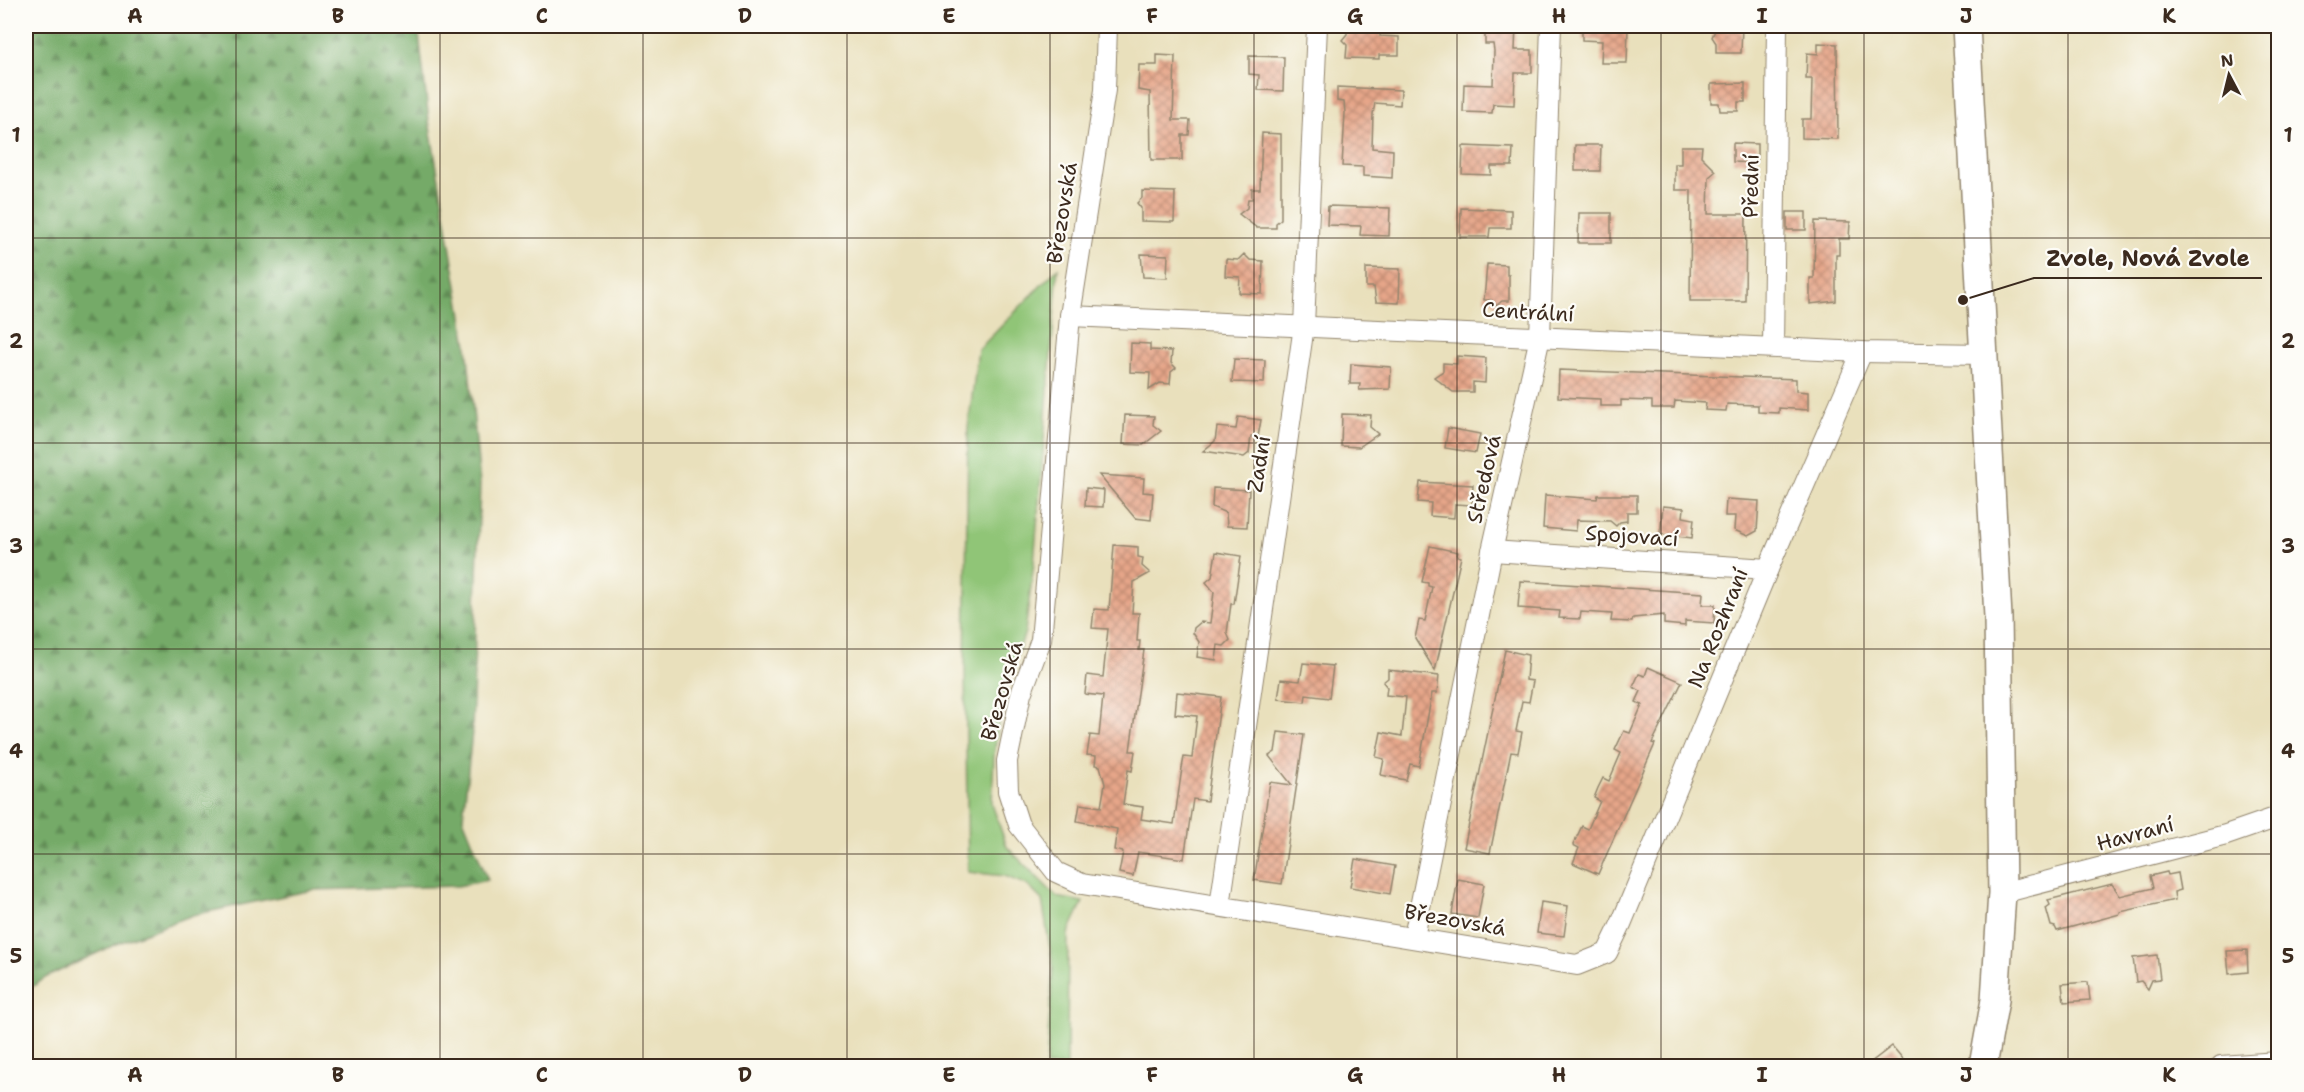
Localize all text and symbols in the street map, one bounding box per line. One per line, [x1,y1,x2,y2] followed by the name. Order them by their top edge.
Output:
[127,3,143,29] text: A
[332,3,344,29] text: B
[536,3,548,29] text: C
[738,3,752,29] text: D
[942,3,956,29] text: E
[1146,3,1158,29] text: F
[1347,3,1363,29] text: G
[1552,3,1566,29] text: H
[1756,3,1768,29] text: I
[1960,3,1973,29] text: J
[2162,3,2176,29] text: K
[2199,45,2259,105] north arrow
[2220,49,2235,72] text: N
[11,122,21,148] text: 1
[2283,122,2293,148] text: 1
[1736,154,1766,218] street label: Přední
[1040,160,1084,266] street label: Březovská
[2034,238,2262,278] callout: Zvole, Nová Zvole
[2046,244,2250,273] text: Zvole, Nová Zvole
[1481,296,1575,328] street label: Centrální
[9,328,23,354] text: 2
[2281,328,2295,354] text: 2
[1460,432,1508,526] street label: Středová
[1241,434,1277,494] street label: Zadní
[1584,519,1680,553] street label: Spojovací
[9,533,23,559] text: 3
[2281,533,2295,559] text: 3
[1681,564,1755,692] street label: Na Rozhraní
[974,638,1030,744] street label: Březovská
[9,738,23,764] text: 4
[2281,738,2295,764] text: 4
[2093,810,2177,858] street label: Havraní
[1402,897,1508,943] street label: Březovská
[10,943,22,969] text: 5
[2282,943,2294,969] text: 5
[127,1062,143,1088] text: A
[332,1062,344,1088] text: B
[536,1062,548,1088] text: C
[738,1062,752,1088] text: D
[942,1062,956,1088] text: E
[1146,1062,1158,1088] text: F
[1347,1062,1363,1088] text: G
[1552,1062,1566,1088] text: H
[1756,1062,1768,1088] text: I
[1960,1062,1973,1088] text: J
[2162,1062,2176,1088] text: K

